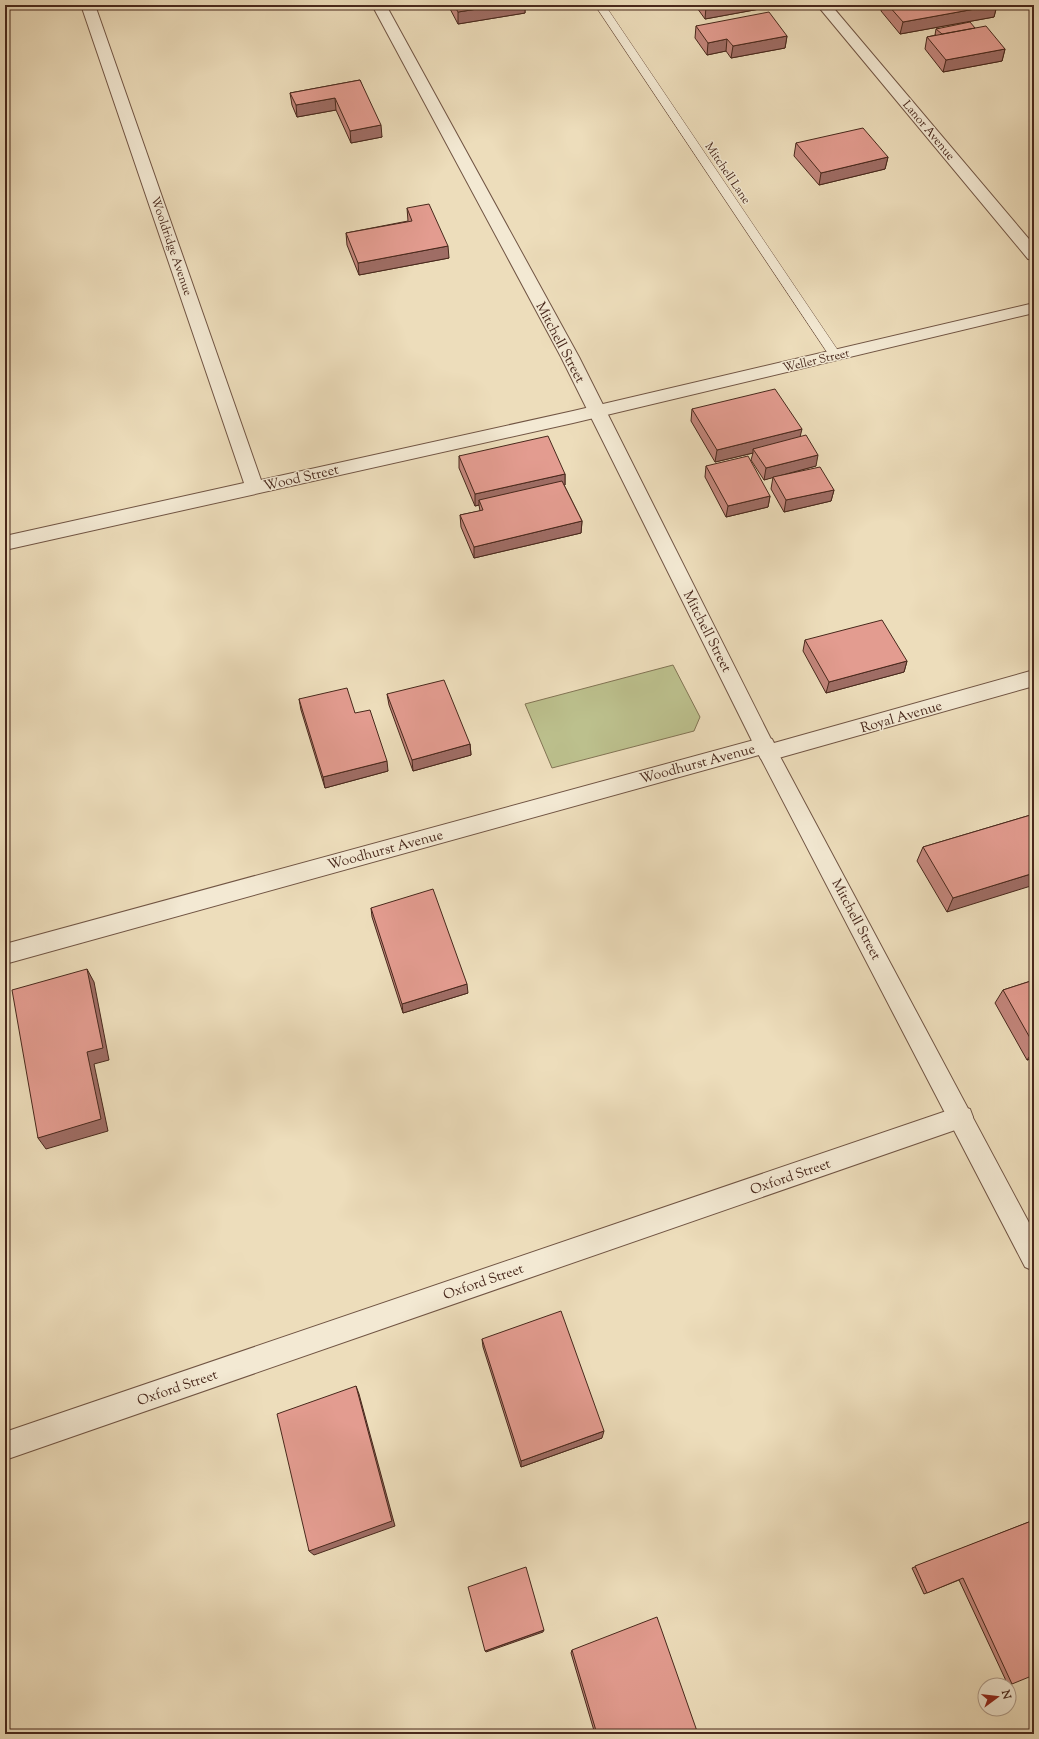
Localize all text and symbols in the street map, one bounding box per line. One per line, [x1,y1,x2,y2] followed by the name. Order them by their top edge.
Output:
[898,97,959,165] street label: Lanor Avenue
[700,139,755,208] street label: Mitchell Lane
[146,194,197,299] street label: Wooldridge Avenue
[529,299,589,387] street label: Mitchell Street
[781,345,851,377] street label: Weller Street
[262,461,341,497] street label: Wood Street
[677,588,735,676] street label: Mitchell Street
[858,697,945,739] street label: Royal Avenue
[638,740,758,790] street label: Woodhurst Avenue
[326,826,446,876] street label: Woodhurst Avenue
[825,876,885,964] street label: Mitchell Street
[748,1155,834,1201] street label: Oxford Street
[441,1260,527,1306] street label: Oxford Street
[135,1366,221,1412] street label: Oxford Street
[977,1677,1017,1717] north arrow
[997,1687,1015,1701] text: N

